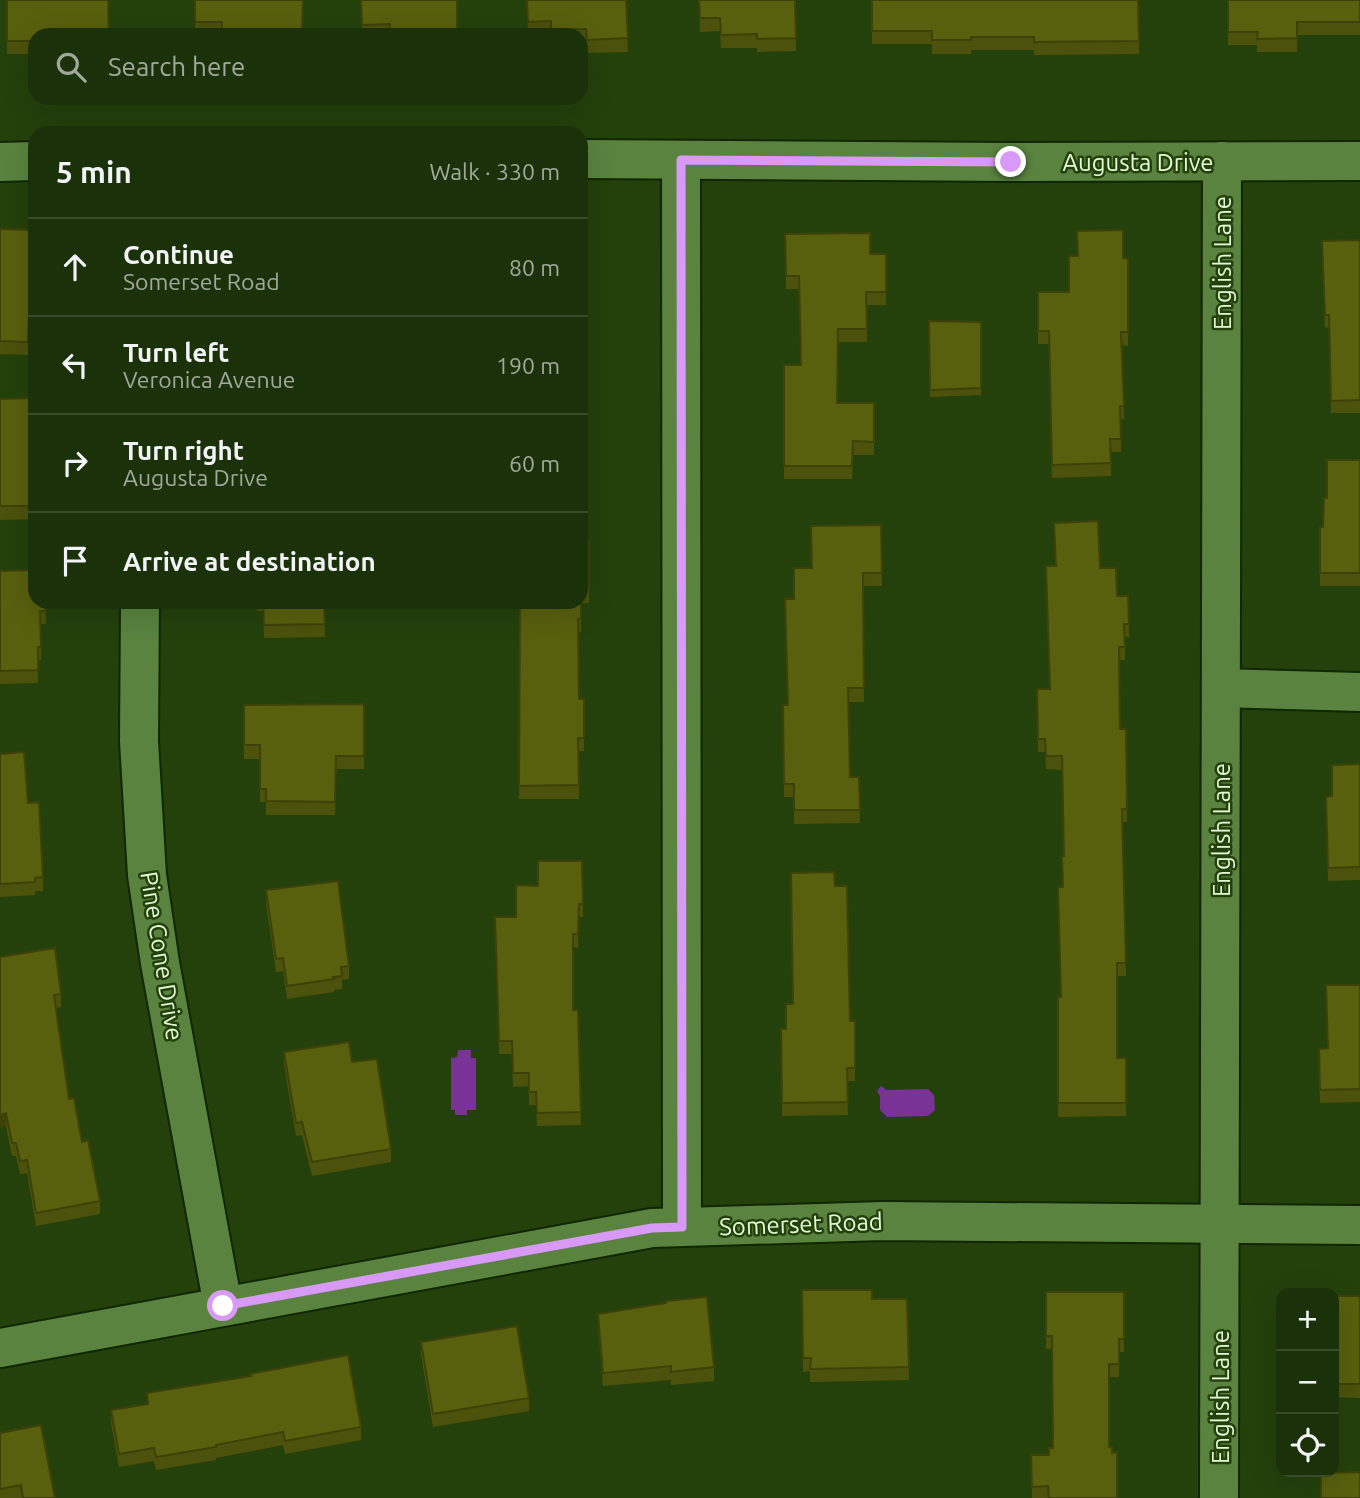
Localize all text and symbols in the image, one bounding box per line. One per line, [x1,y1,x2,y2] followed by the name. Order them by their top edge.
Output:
[28,28,588,105] search box
[52,48,90,86] icon: search
[108,52,245,81] text: Search here
[995,146,1026,177] route end
[1062,149,1214,176] street label: Augusta Drive
[56,155,132,189] text: 5 min
[429,159,560,184] text: Walk · 330 m
[1209,196,1236,330] street label: English Lane
[123,240,234,269] text: Continue
[56,248,94,286] icon: ahead
[509,255,560,280] text: 80 m
[123,269,280,294] text: Somerset Road
[123,338,229,367] text: Turn left
[56,346,94,384] icon: left
[496,353,560,378] text: 190 m
[123,367,296,392] text: Veronica Avenue
[123,436,244,465] text: Turn right
[56,444,94,482] icon: right
[509,451,560,476] text: 60 m
[123,465,268,490] text: Augusta Drive
[56,542,94,580] icon: arrive
[123,547,376,576] text: Arrive at destination
[1208,763,1235,897] street label: English Lane
[135,870,189,1042] street label: Pine Cone Drive
[719,1208,883,1240] street label: Somerset Road
[1276,1288,1339,1477] map controls
[1276,1288,1339,1351] button: +
[207,1290,238,1321] route start
[1207,1330,1234,1464] street label: English Lane
[1276,1351,1339,1414] button: −
[1276,1414,1339,1477] button: locate

